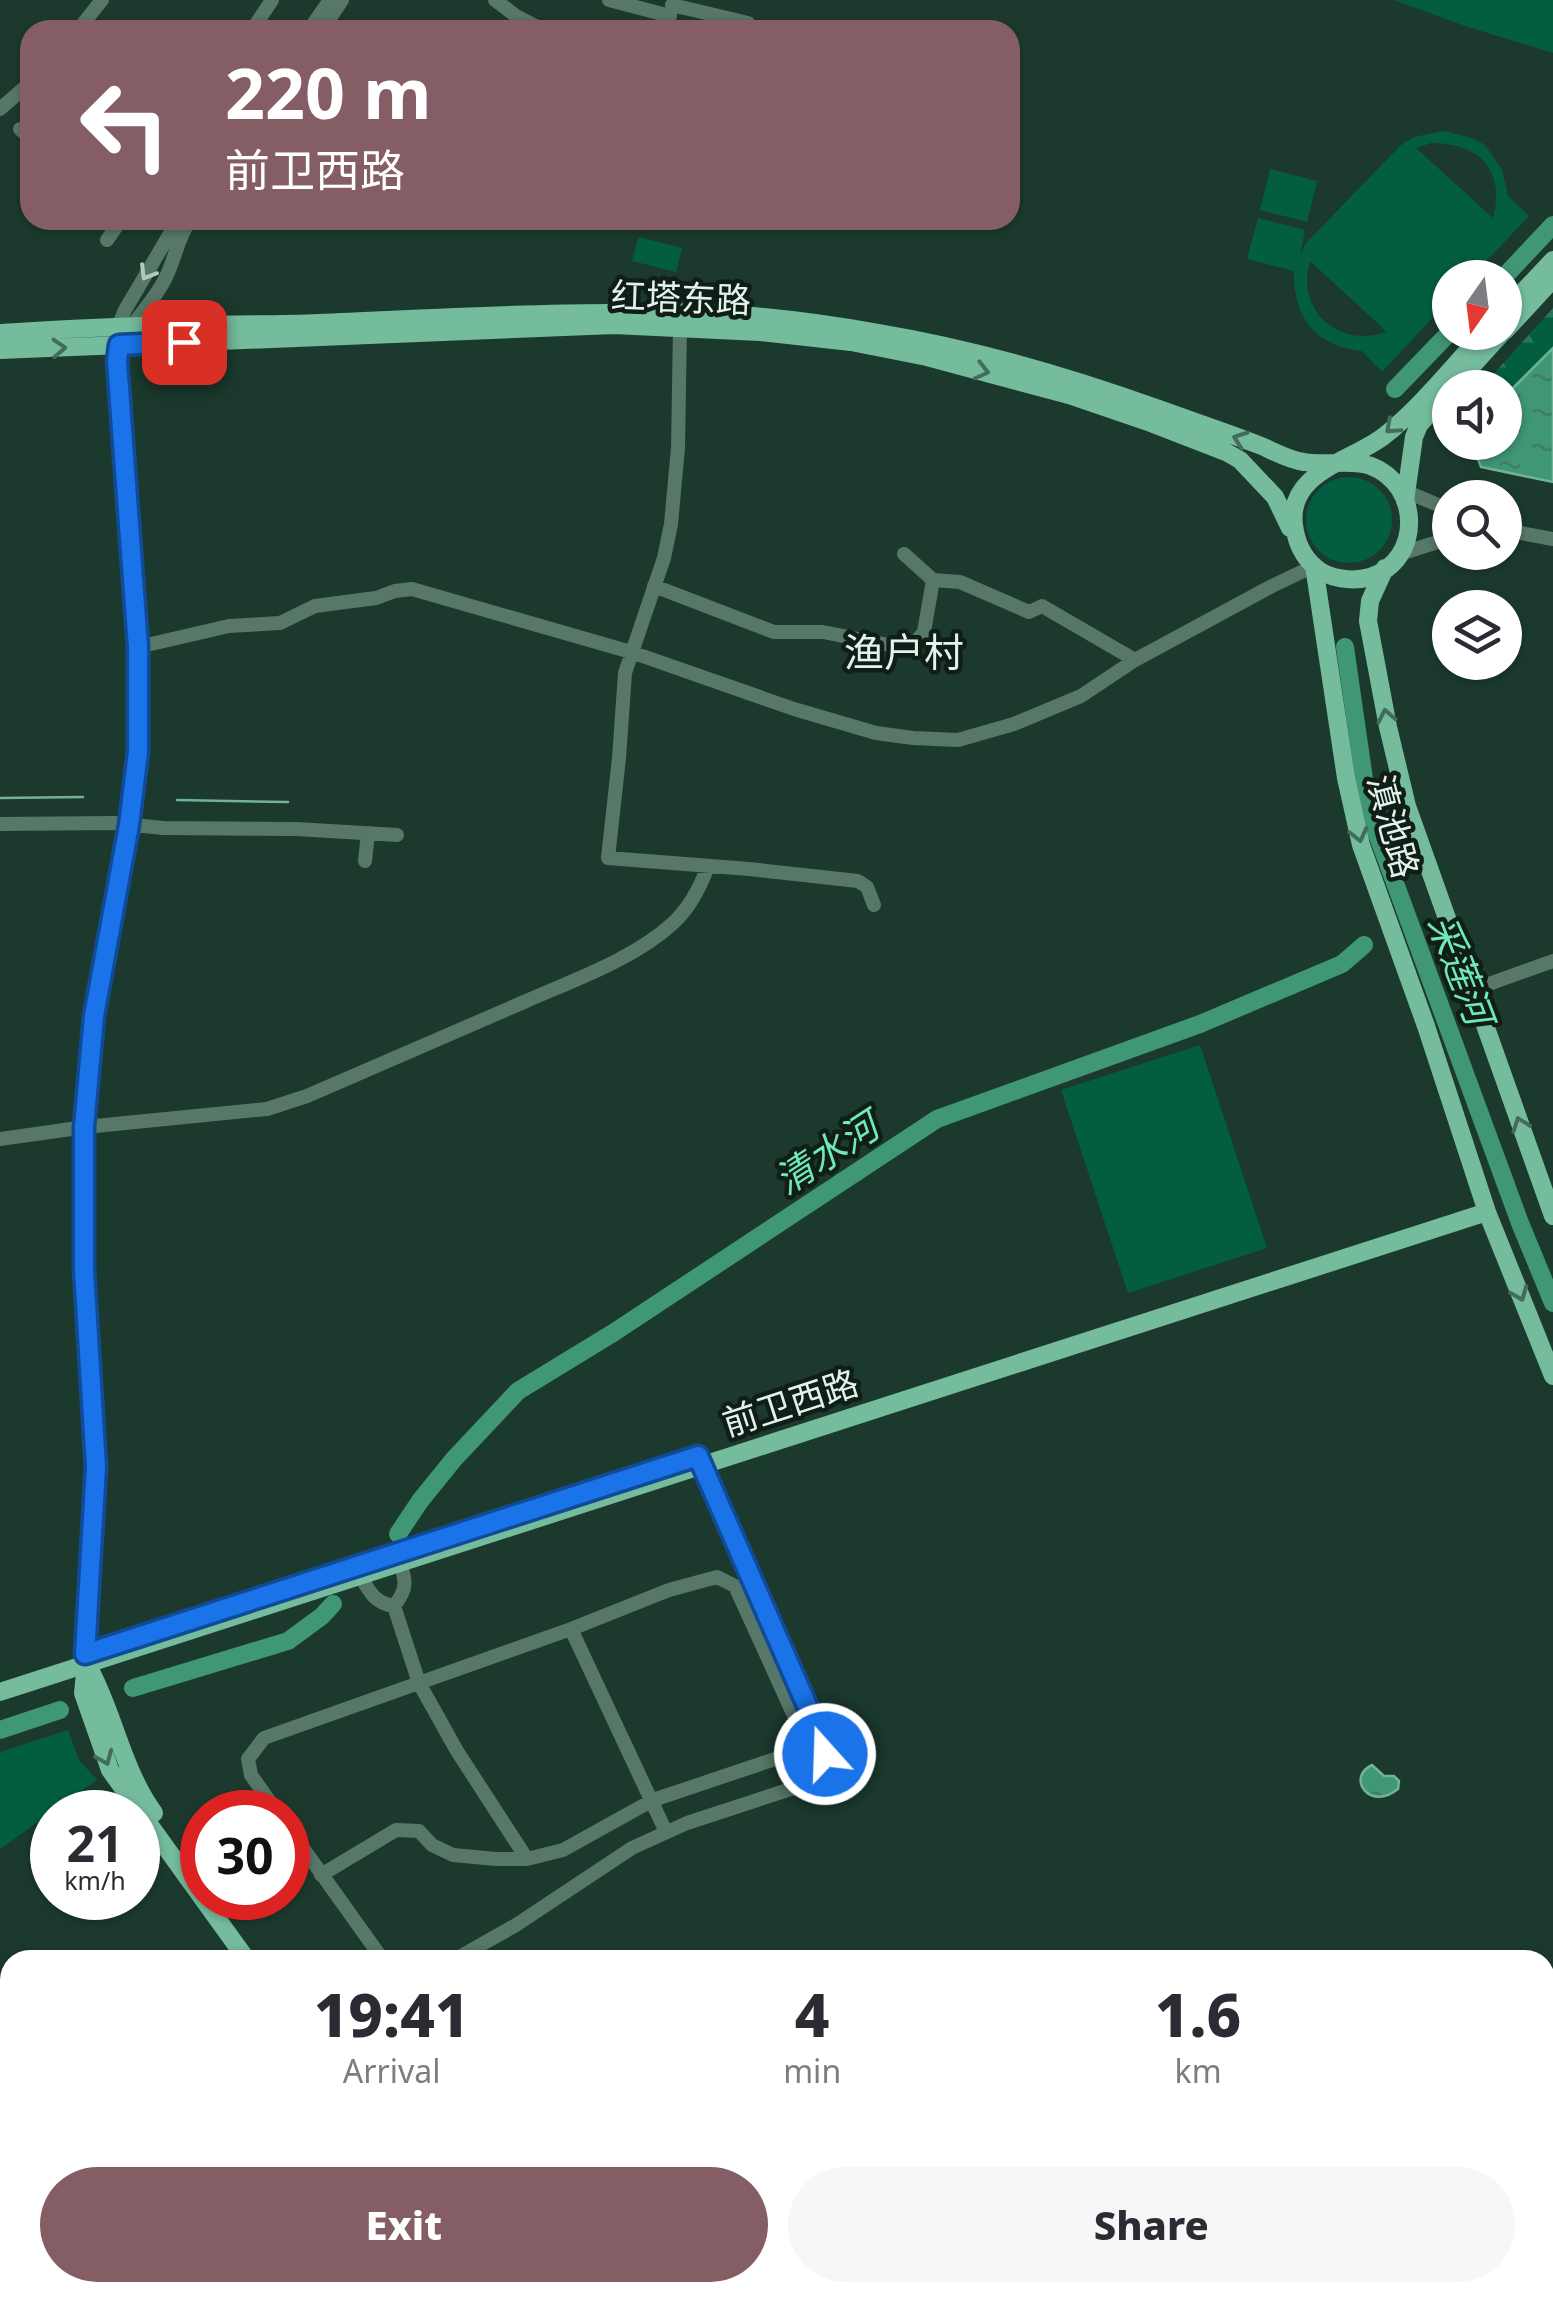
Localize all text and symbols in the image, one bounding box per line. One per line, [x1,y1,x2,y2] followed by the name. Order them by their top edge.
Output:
[225,44,432,140] text: 220 m
[60,60,190,190] icon: left
[225,139,405,200] text: 前卫西路
[1432,260,1522,350] north arrow
[1432,260,1522,680] map controls
[140,262,159,280] one-way arrow
[610,271,752,323] street label: 红塔东路
[142,300,227,385] pin
[157,315,212,370] icon: arrive
[52,337,68,358] one-way arrow
[973,359,990,380] one-way arrow
[1432,370,1522,460] button: sound
[1385,415,1404,433] one-way arrow
[1233,430,1250,451] one-way arrow
[1432,480,1522,570] button: search
[1432,590,1522,680] button: layers
[844,624,964,679] district label: 渔户村
[1376,708,1397,724] one-way arrow
[1358,769,1430,883] street label: 滇池路
[1347,826,1368,843] one-way arrow
[1417,906,1509,1038] water label: 采莲河
[764,1095,894,1205] water label: 清水河
[1511,1117,1532,1134] one-way arrow
[1508,1284,1528,1302] one-way arrow
[716,1358,864,1446] street label: 前卫西路
[773,1702,877,1806] position arrow
[93,1748,113,1766] one-way arrow
[180,1790,310,1920] speed limit sign: 30
[66,1809,124,1877] text: 21
[64,1863,126,1897] text: km/h
[314,1973,470,2055] text: 19:41
[795,1973,830,2055] text: 4
[1155,1973,1241,2055] text: 1.6
[343,2049,440,2092] text: Arrival
[783,2049,841,2092] text: min
[1175,2049,1222,2092] text: km
[40,2167,768,2282] button: Exit
[788,2167,1515,2282] button: Share

